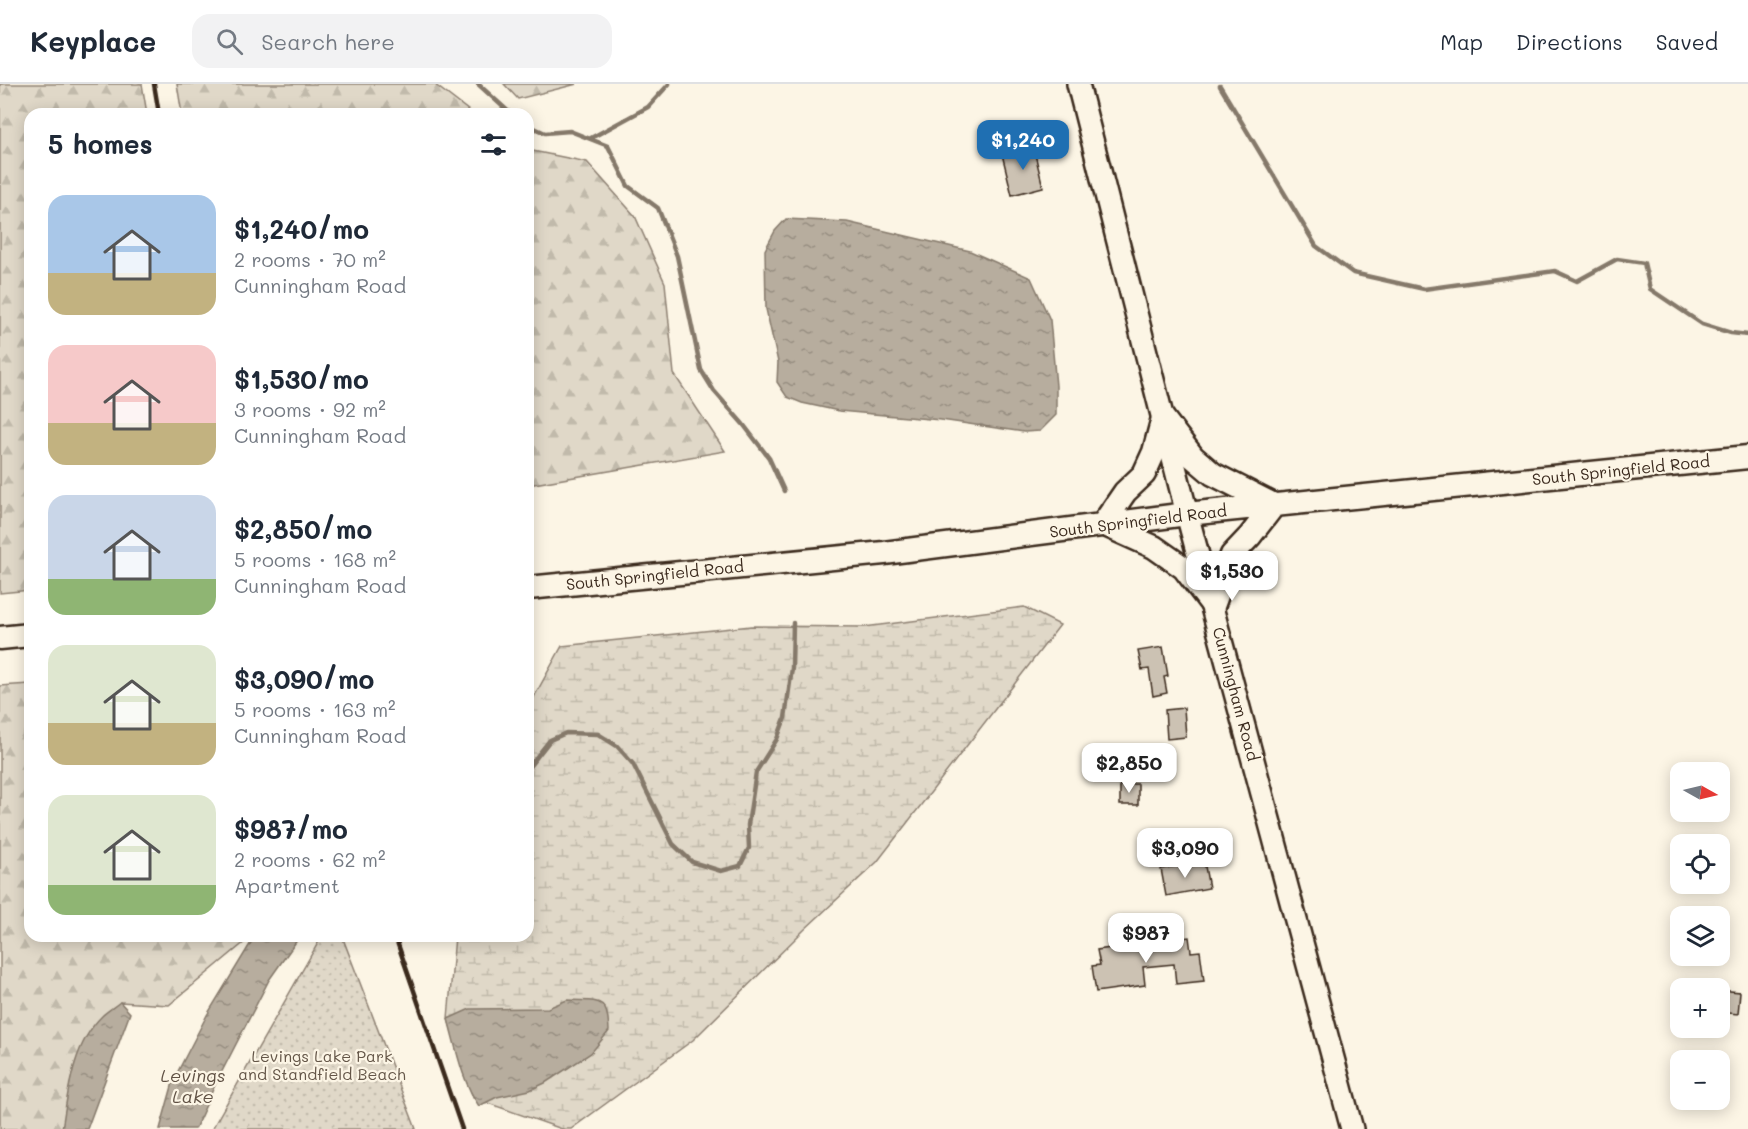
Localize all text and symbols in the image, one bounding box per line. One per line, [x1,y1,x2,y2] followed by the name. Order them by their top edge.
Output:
[192,14,612,68] search box
[30,23,156,59] text: Keyplace
[213,25,246,58] icon: search
[261,27,395,56] text: Search here
[1440,28,1483,55] text: Map
[1516,28,1623,55] text: Directions
[1656,28,1718,55] text: Saved
[974,120,1072,171] pin: $1,240
[991,126,1055,152] text: $1,240
[48,127,153,161] text: 5 homes
[477,128,510,161] icon: filters
[234,212,369,246] text: $1,240/mo
[96,219,168,291] icon: home
[234,246,386,272] text: 2 rooms · 70 m²
[234,272,406,298] text: Cunningham Road
[234,362,369,396] text: $1,530/mo
[96,369,168,441] icon: home
[234,396,386,422] text: 3 rooms · 92 m²
[234,422,406,448] text: Cunningham Road
[1531,450,1711,489] street label: South Springfield Road
[1048,499,1228,542] street label: South Springfield Road
[234,512,372,546] text: $2,850/mo
[96,519,168,591] icon: home
[234,546,396,572] text: 5 rooms · 168 m²
[1183,551,1281,602] pin: $1,530
[565,555,745,594] street label: South Springfield Road
[1200,557,1264,583] text: $1,530
[234,572,406,598] text: Cunningham Road
[1209,625,1264,763] street label: Cunningham Road
[234,662,374,696] text: $3,090/mo
[96,669,168,741] icon: home
[234,696,396,722] text: 5 rooms · 163 m²
[234,722,406,748] text: Cunningham Road
[1080,743,1178,794] pin: $2,850
[1096,749,1162,775] text: $2,850
[1670,762,1730,822] north arrow
[1670,762,1730,1110] map controls
[234,812,348,846] text: $987/mo
[96,819,168,891] icon: home
[1136,828,1234,879] pin: $3,090
[1151,834,1219,860] text: $3,090
[1670,834,1730,894] button: locate
[234,846,386,872] text: 2 rooms · 62 m²
[234,872,340,898] text: Apartment
[1670,906,1730,966] button: layers
[1110,913,1182,964] pin: $987
[1122,919,1170,945] text: $987
[1670,978,1730,1038] button: +
[238,1045,406,1084] park label: Levings Lake Park and Standfield Beach
[1670,1050,1730,1110] button: −
[161,1063,225,1108] water label: Levings Lake

